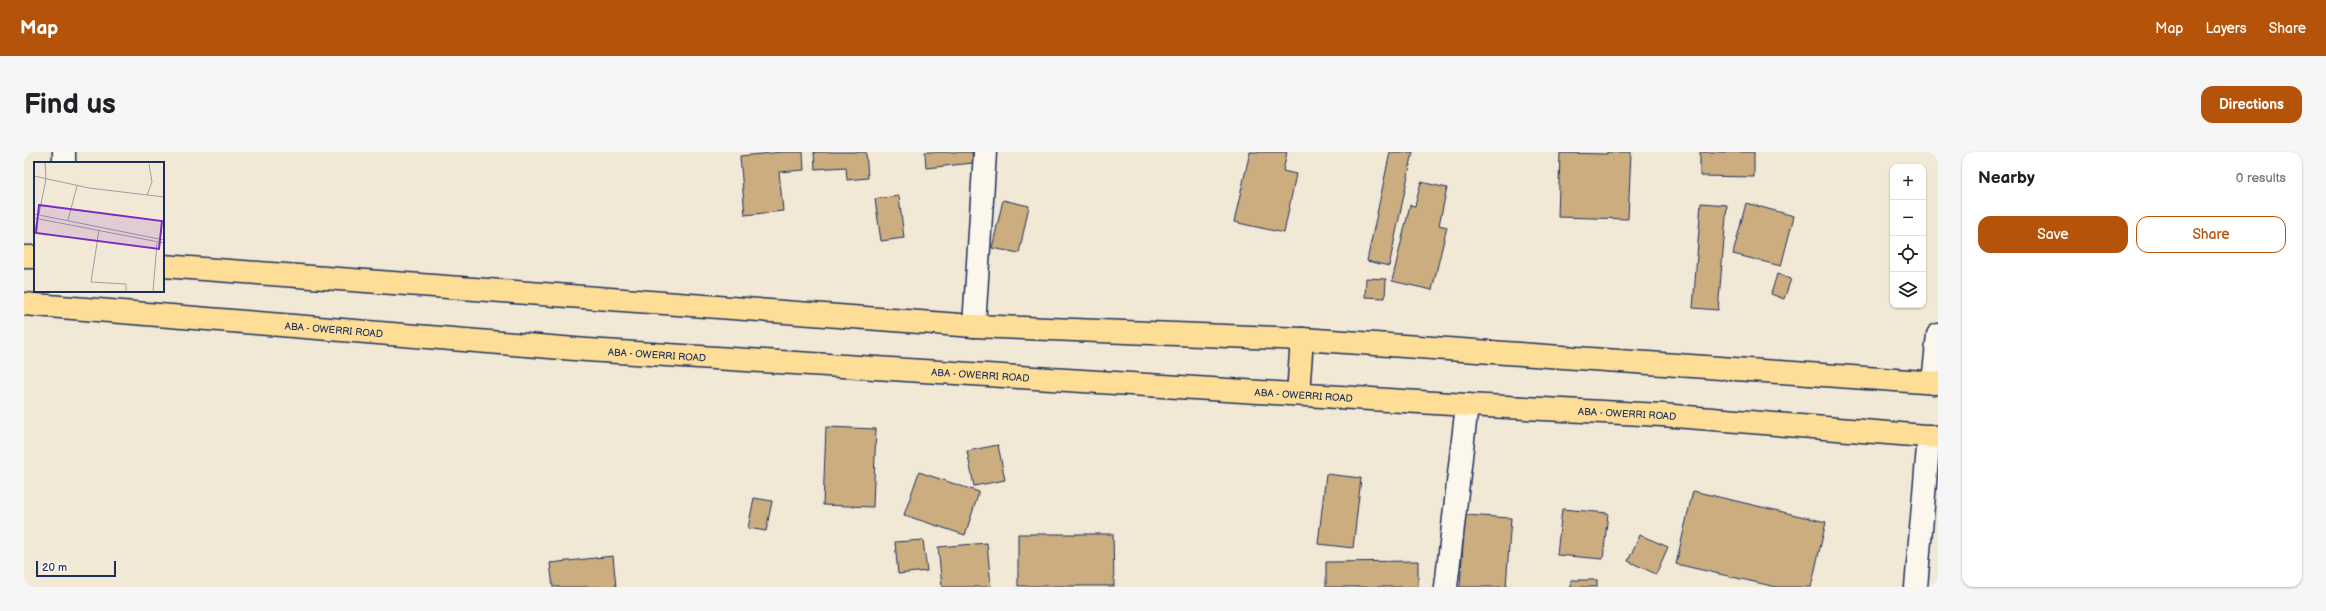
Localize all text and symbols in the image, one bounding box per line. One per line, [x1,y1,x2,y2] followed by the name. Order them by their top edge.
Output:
[20,17,58,40] text: Map
[2155,20,2183,37] text: Map
[2205,20,2247,37] text: Layers
[2269,20,2306,37] text: Share
[2201,86,2302,123] button: Directions
[24,88,116,121] text: Find us
[34,162,164,292] inset map
[1890,164,1926,308] map controls
[1890,164,1926,200] button: +
[1978,168,2035,188] text: Nearby
[2236,170,2286,186] text: 0 results
[1890,200,1926,236] button: −
[1978,216,2128,253] button: Save
[2136,216,2286,253] button: Share
[1890,236,1926,272] button: locate
[1890,272,1926,308] button: layers
[284,320,383,340] street label: ABA - OWERRI ROAD
[607,346,706,364] street label: ABA - OWERRI ROAD
[931,367,1030,385] street label: ABA - OWERRI ROAD
[1254,387,1353,405] street label: ABA - OWERRI ROAD
[1578,406,1677,423] street label: ABA - OWERRI ROAD
[36,559,116,578] scale bar
[42,561,67,574] text: 20 m

